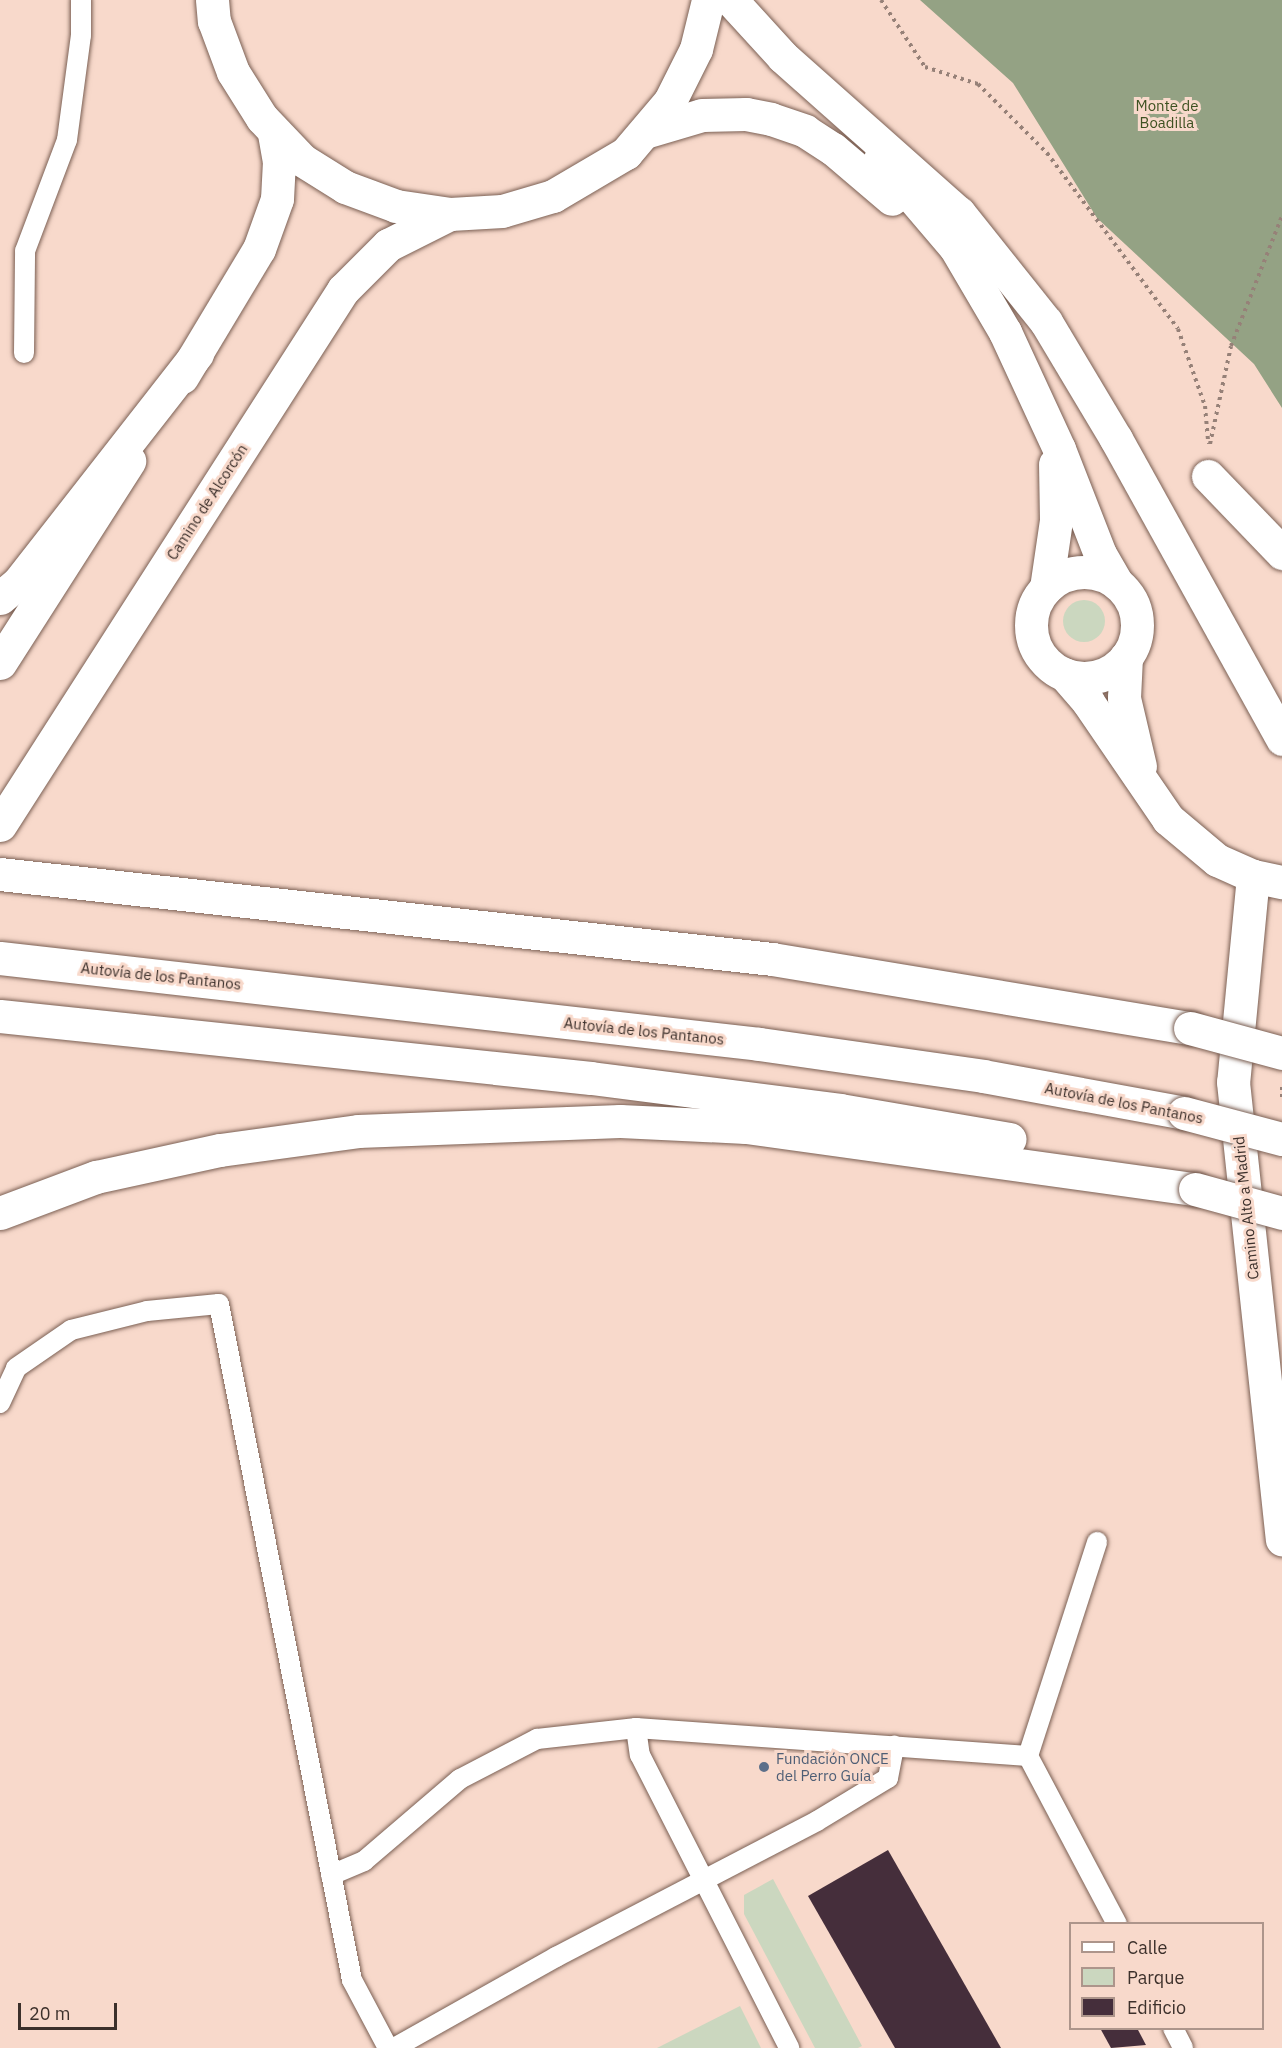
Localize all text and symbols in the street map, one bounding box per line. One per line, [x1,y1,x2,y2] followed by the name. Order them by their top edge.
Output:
[1135,96,1199,131] park label: Monte de Boadilla
[163,441,251,563] street label: Camino de Alcorcón
[80,959,242,993] street label: Autovía de los Pantanos
[563,1014,725,1048] street label: Autovía de los Pantanos
[1043,1079,1205,1127] street label: Autovía de los Pantanos
[1230,1136,1262,1280] street label: Camino Alto a Madrid
[776,1749,889,1784] place label: Fundación ONCE del Perro Guía
[757,1760,771,1774] marker: Fundación ONCE del Perro Guía
[1069,1922,1264,2030] legend
[1127,1936,1167,1959] text: Calle
[1127,1966,1184,1989] text: Parque
[21,1991,120,2029] scale bar
[1127,1996,1186,2019] text: Edificio
[29,2002,71,2025] text: 20 m

